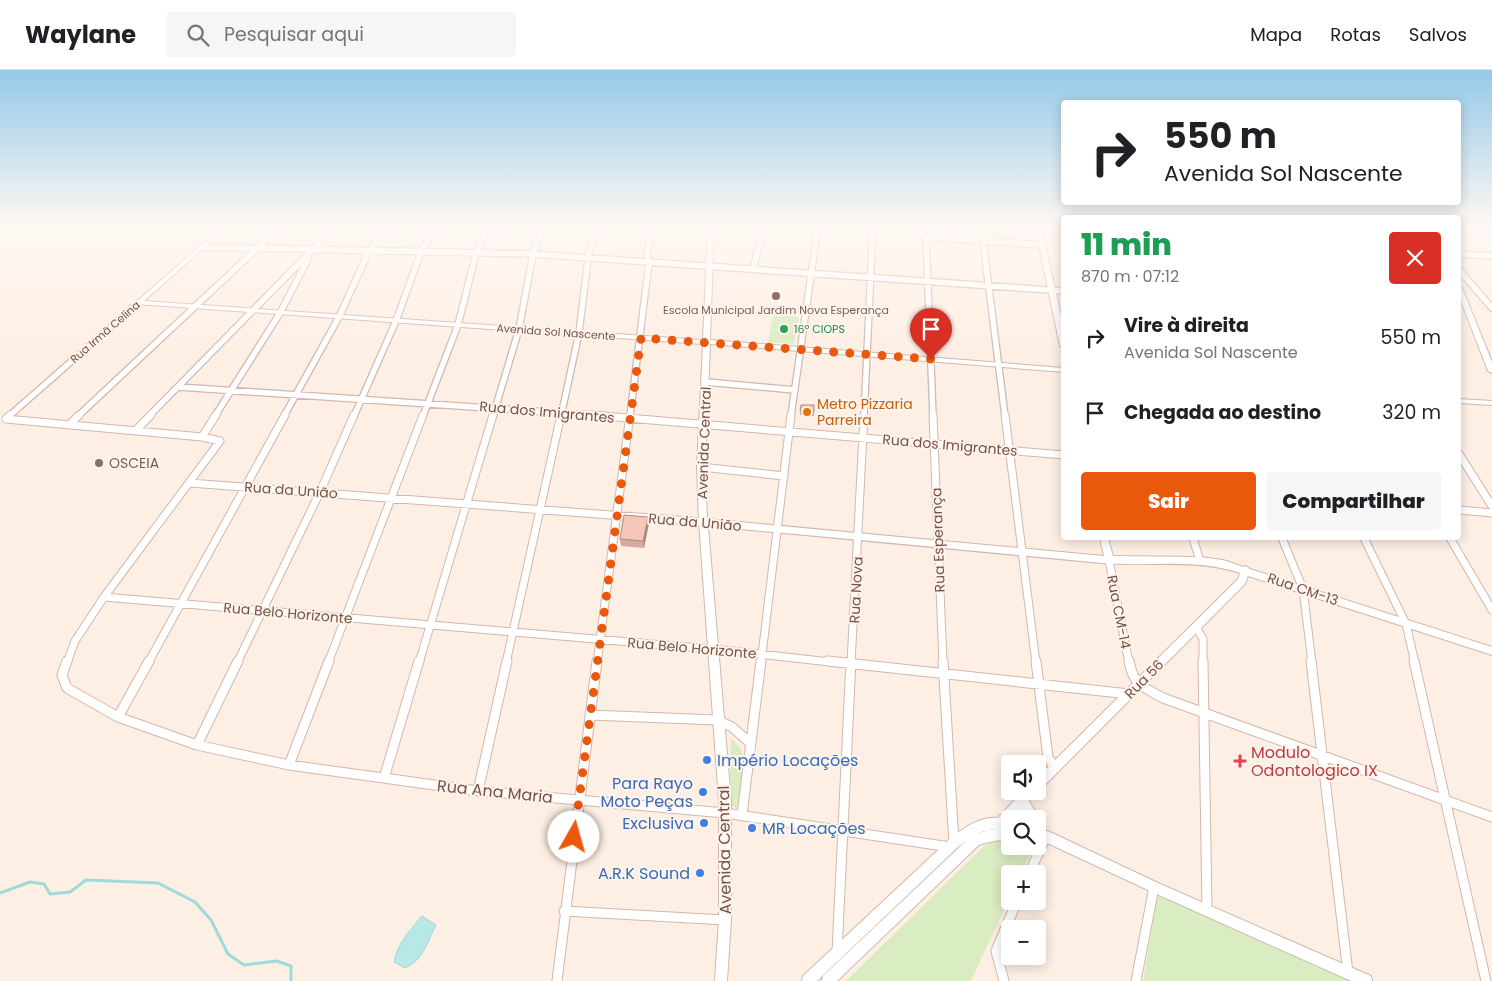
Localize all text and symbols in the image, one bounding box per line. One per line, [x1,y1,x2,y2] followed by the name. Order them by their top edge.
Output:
[166,12,516,57] search box
[25,18,136,51] text: Waylane
[184,21,212,49] icon: search
[224,21,364,48] text: Pesquisar aqui
[1250,22,1302,47] text: Mapa
[1330,22,1381,47] text: Rotas
[1409,22,1467,47] text: Salvos
[1164,111,1277,160] text: 550 m
[1081,120,1146,185] icon: right
[1164,158,1403,189] text: Avenida Sol Nascente
[1081,223,1172,266] text: 11 min
[1389,232,1441,284] button: close
[1081,265,1179,288] text: 870 m · 07:12
[770,290,782,302] marker: Escola Municipal Jardim Nova Esperança
[67,297,143,367] street label: Rua Irmã Celina
[663,302,889,318] place label: Escola Municipal Jardim Nova Esperança
[910,308,952,359] pin
[1124,312,1249,339] text: Vire à direita
[917,315,945,343] icon: arrive
[496,320,616,344] street label: Avenida Sol Nascente
[794,321,845,337] place label: 16º CIOPS
[778,323,790,335] marker: 16º CIOPS
[1081,324,1109,352] icon: right
[1381,324,1441,351] text: 550 m
[1124,341,1298,364] text: Avenida Sol Nascente
[692,386,716,500] street label: Avenida Central
[817,394,913,430] place label: Metro Pizzaria Parreira
[479,396,615,428] street label: Rua dos Imigrantes
[1081,399,1109,427] icon: arrive
[1124,399,1321,426] text: Chegada ao destino
[1382,399,1441,426] text: 320 m
[801,406,813,418] marker: Metro Pizzaria Parreira
[882,429,1018,461] street label: Rua dos Imigrantes
[109,453,159,473] place label: OSCEIA
[93,457,105,469] marker: OSCEIA
[1081,472,1256,530] button: Sair
[1266,472,1441,530] button: Compartilhar
[244,477,338,503] street label: Rua da União
[926,487,950,593] street label: Rua Esperança
[647,508,743,536] street label: Rua da União
[844,556,868,624] street label: Rua Nova
[1265,568,1341,610] street label: Rua CM-13
[1102,574,1136,651] street label: Rua CM-14
[223,597,354,629] street label: Rua Belo Horizonte
[627,632,758,664] street label: Rua Belo Horizonte
[1120,655,1168,703] street label: Rua 56
[1251,741,1378,782] place label: Modulo Odontologico IX
[717,749,858,772] place label: Império Locações
[701,754,713,766] marker: Império Locações
[1233,754,1247,768] marker: Modulo Odontologico IX
[1001,755,1046,965] map controls
[1001,755,1046,800] button: sound
[601,772,693,813] place label: Para Rayo Moto Peças
[436,774,554,809] street label: Rua Ana Maria
[712,785,737,915] street label: Avenida Central
[697,786,709,798] marker: Para Rayo Moto Peças
[547,810,599,862] position arrow
[1001,810,1046,855] button: search
[622,812,694,835] place label: Exclusiva
[698,817,710,829] marker: Exclusiva
[762,817,866,840] place label: MR Locações
[746,822,758,834] marker: MR Locações
[598,862,690,885] place label: A.R.K Sound
[1001,865,1046,910] button: +
[694,867,706,879] marker: A.R.K Sound
[1001,920,1046,965] button: −

